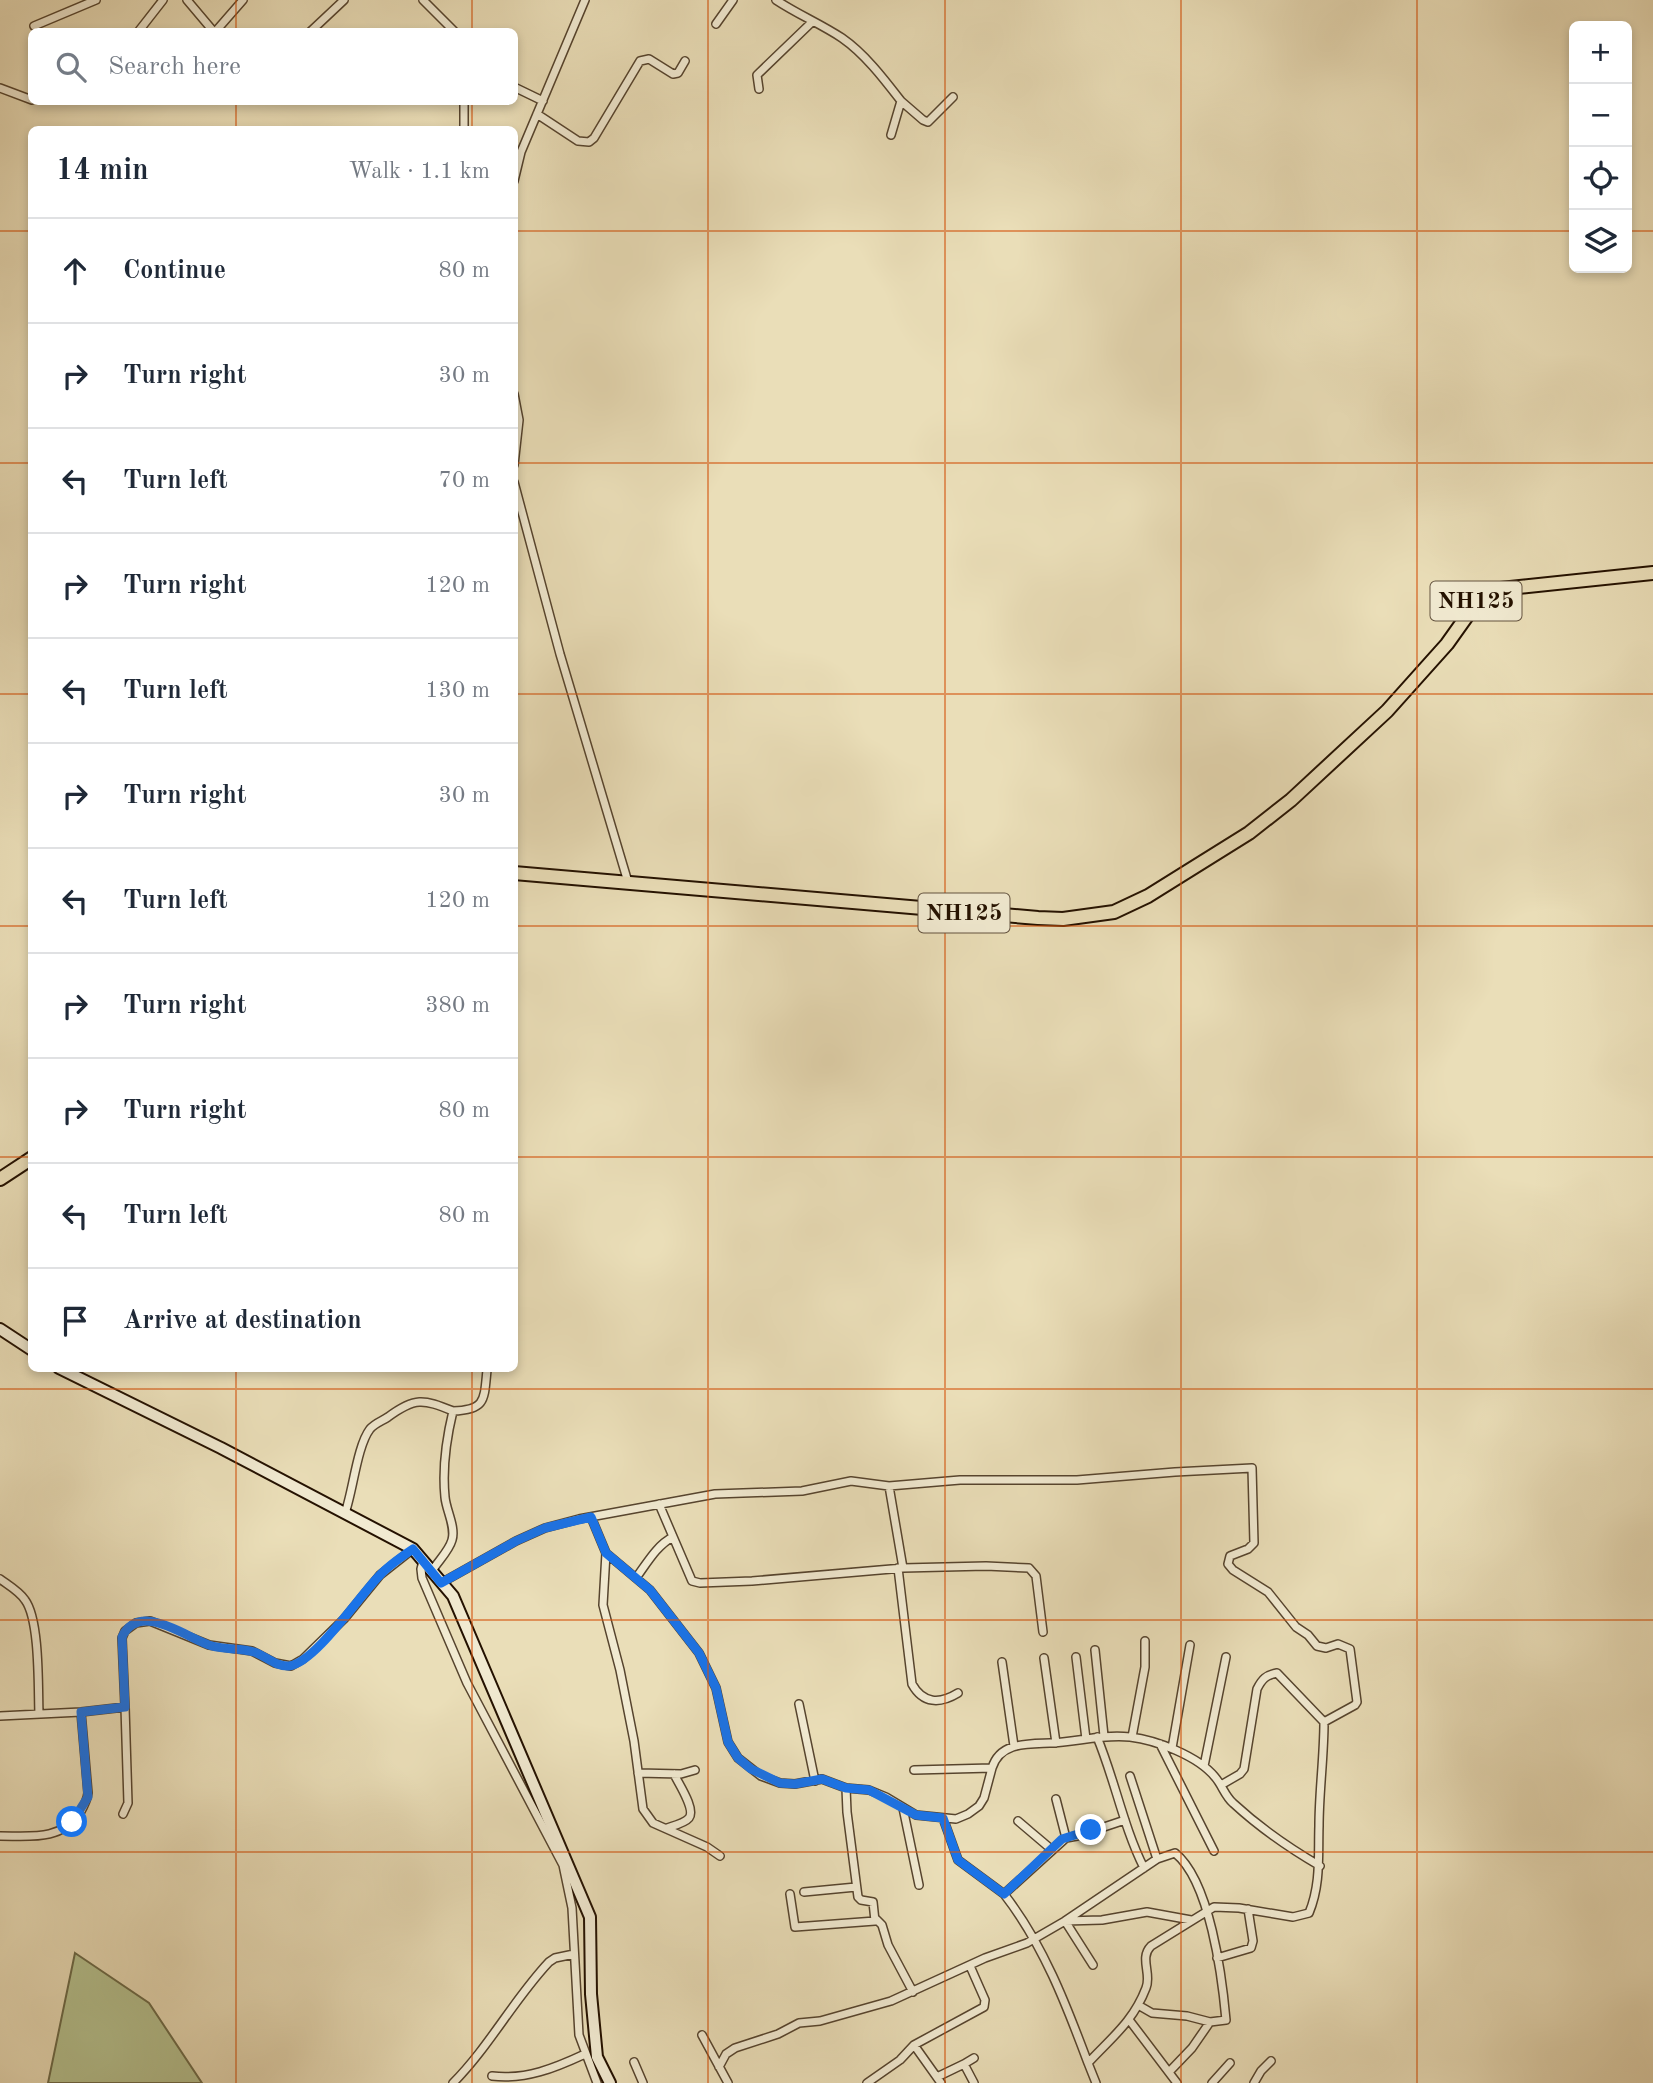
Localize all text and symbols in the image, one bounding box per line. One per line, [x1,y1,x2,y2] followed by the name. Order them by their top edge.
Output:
[1569,21,1632,273] map controls
[1569,21,1632,84] button: +
[28,28,518,105] search box
[52,48,90,86] icon: search
[108,54,241,80] text: Search here
[1569,84,1632,147] button: −
[1569,147,1632,210] button: locate
[56,156,149,186] text: 14 min
[349,160,490,183] text: Walk · 1.1 km
[1569,210,1632,273] button: layers
[56,252,94,290] icon: ahead
[123,258,226,284] text: Continue
[439,259,490,282] text: 80 m
[56,357,94,395] icon: right
[123,363,246,389] text: Turn right
[439,364,490,387] text: 30 m
[56,462,94,500] icon: left
[123,468,228,494] text: Turn left
[439,469,490,492] text: 70 m
[56,567,94,605] icon: right
[123,573,246,599] text: Turn right
[425,574,490,597] text: 120 m
[1430,582,1522,621] road number: NH125
[56,672,94,710] icon: left
[123,678,228,704] text: Turn left
[425,679,490,702] text: 130 m
[56,777,94,815] icon: right
[123,783,246,809] text: Turn right
[439,784,490,807] text: 30 m
[56,882,94,920] icon: left
[123,888,228,914] text: Turn left
[425,889,490,912] text: 120 m
[918,893,1010,932] road number: NH125
[56,987,94,1025] icon: right
[123,993,246,1019] text: Turn right
[425,994,490,1017] text: 380 m
[56,1092,94,1130] icon: right
[123,1098,246,1124] text: Turn right
[439,1099,490,1122] text: 80 m
[56,1197,94,1235] icon: left
[123,1203,228,1229] text: Turn left
[439,1204,490,1227] text: 80 m
[56,1302,94,1340] icon: arrive
[123,1308,362,1334] text: Arrive at destination
[56,1806,87,1837] route start
[1075,1814,1106,1845] route end

